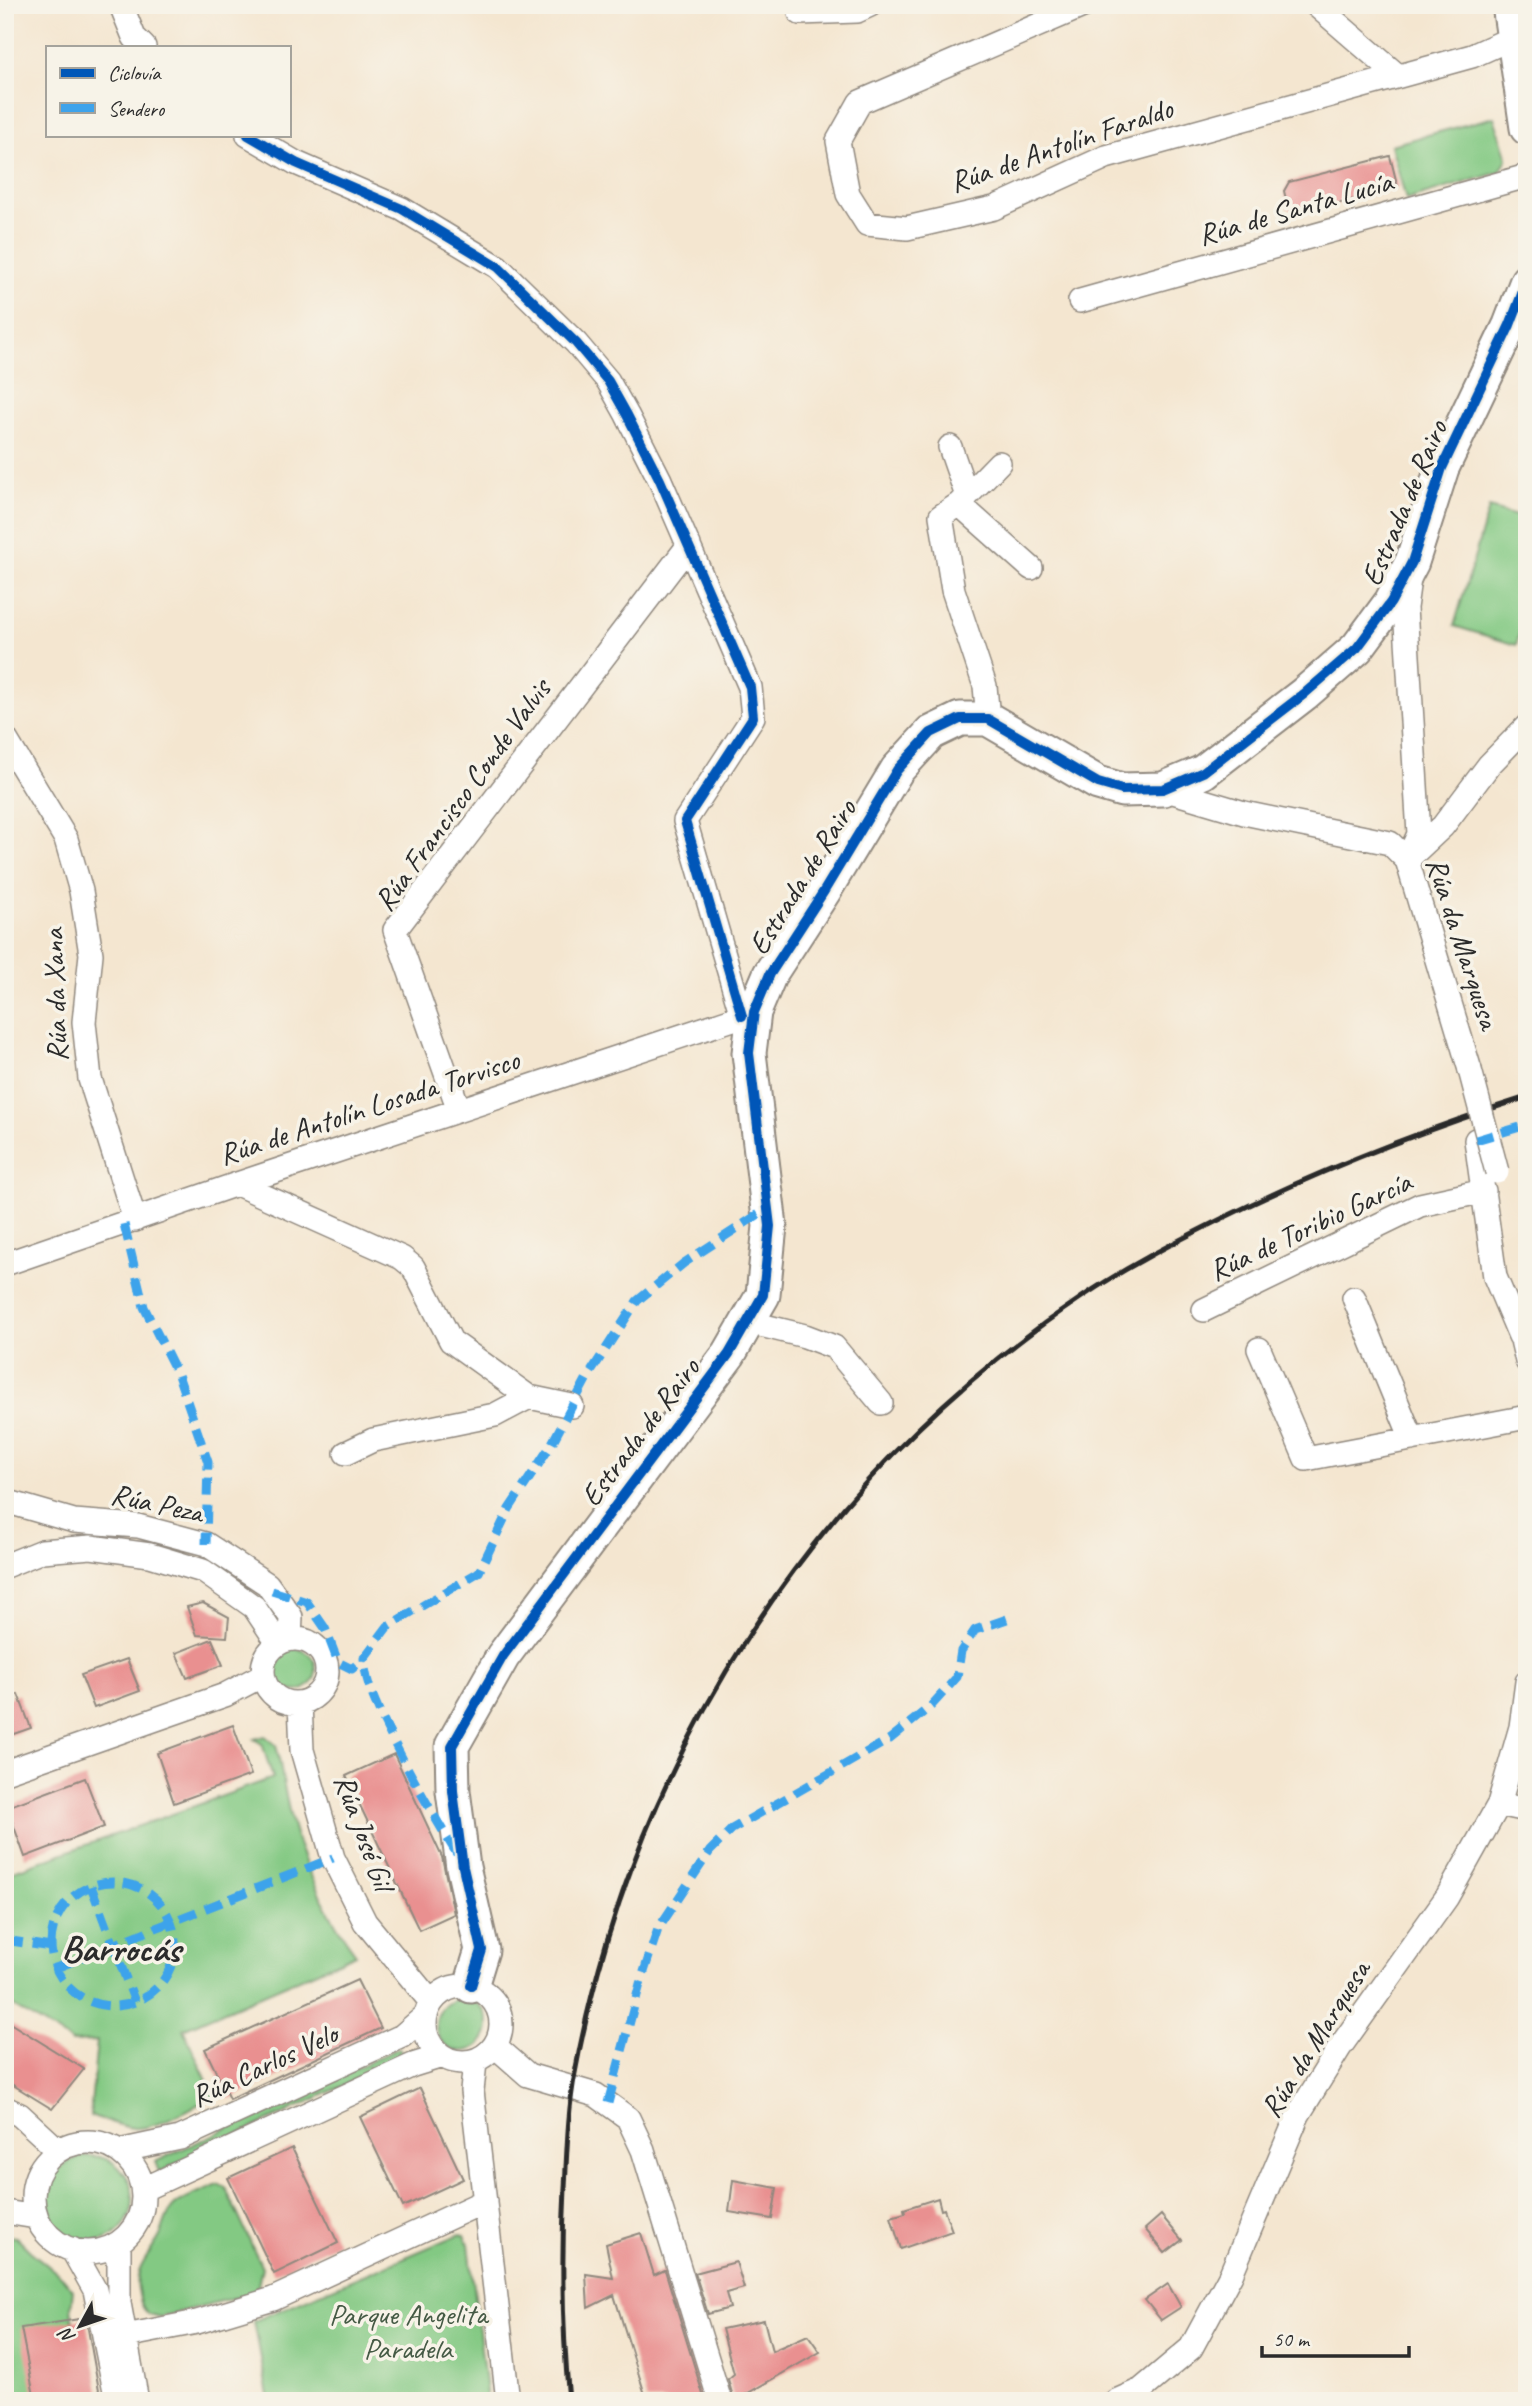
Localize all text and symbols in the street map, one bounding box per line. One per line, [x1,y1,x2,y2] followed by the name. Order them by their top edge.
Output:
[46,46,290,136] legend
[108,60,162,86] text: Ciclovía
[945,89,1179,201] street label: Rúa de Antolín Faraldo
[108,96,166,122] text: Sendero
[1193,162,1398,254] street label: Rúa de Santa Lucía
[1352,413,1456,591] street label: Estrada de Rairo
[365,669,560,918] street label: Rúa Francisco Conde Valvis
[739,791,865,962] street label: Estrada de Rairo
[1417,852,1509,1036] street label: Rúa da Marquesa
[34,926,76,1062] street label: Rúa da Xana
[214,1040,525,1173] street label: Rúa de Antolín Losada Torvisco
[1203,1162,1419,1289] street label: Rúa de Toribio García
[572,1349,709,1514] street label: Estrada de Rairo
[108,1475,209,1532] street label: Rúa Peza
[326,1769,404,1900] street label: Rúa José Gil
[61,1925,185,1972] district label: Barrocás
[1252,1951,1380,2125] street label: Rúa da Marquesa
[185,2013,346,2115] street label: Rúa Carlos Velo
[46,2290,116,2360] north arrow
[329,2295,490,2367] park label: Parque Angelita Paradela
[1262,2315,1410,2359] scale bar
[53,2322,81,2349] text: N
[1273,2326,1311,2352] text: 50 m

